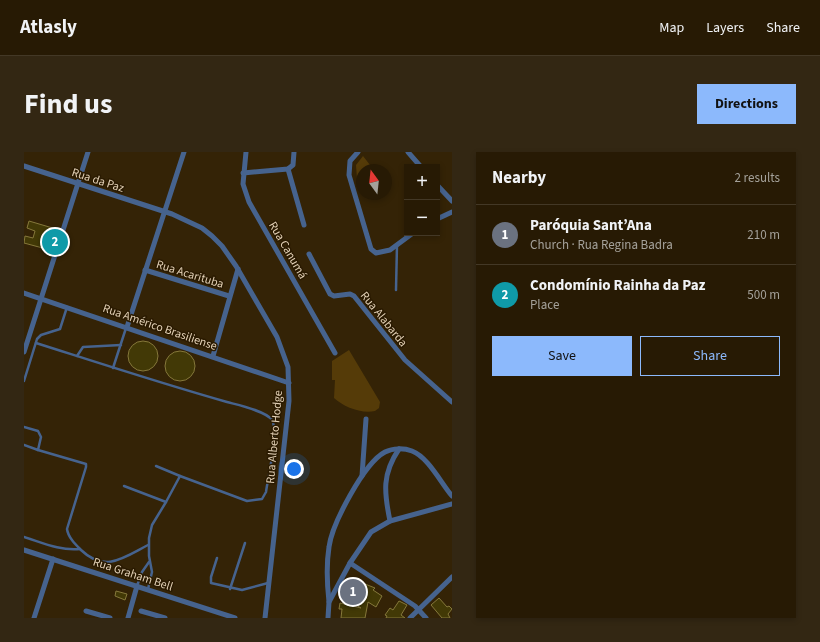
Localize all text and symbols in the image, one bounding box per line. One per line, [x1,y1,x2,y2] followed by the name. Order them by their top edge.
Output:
[20,14,77,41] text: Atlasly
[659,18,684,38] text: Map
[706,18,744,38] text: Layers
[766,18,800,38] text: Share
[24,84,112,124] text: Find us
[697,84,796,124] button: Directions
[69,164,126,197] street label: Rua da Paz
[356,164,392,200] north arrow
[404,164,440,236] map controls
[404,164,440,200] button: +
[492,166,546,190] text: Nearby
[735,169,780,187] text: 2 results
[404,200,440,236] button: −
[530,215,652,236] text: Paróquia Sant’Ana
[264,218,311,282] street label: Rua Canumá
[502,226,508,244] text: 1
[747,226,780,244] text: 210 m
[42,227,68,257] pin: 2
[530,236,673,254] text: Church · Rua Regina Badra
[154,256,226,293] street label: Rua Acarituba
[530,275,706,296] text: Condomínio Rainha da Paz
[502,286,508,304] text: 2
[747,286,780,304] text: 500 m
[356,288,411,351] street label: Rua Alabarda
[530,296,559,314] text: Place
[100,300,219,355] street label: Rua Américo Brasiliense
[492,336,632,376] button: Save
[640,336,780,376] button: Share
[262,390,287,484] street label: Rua Alberto Hodge
[284,459,304,479] your location
[91,554,175,595] street label: Rua Graham Bell
[340,577,366,607] pin: 1

